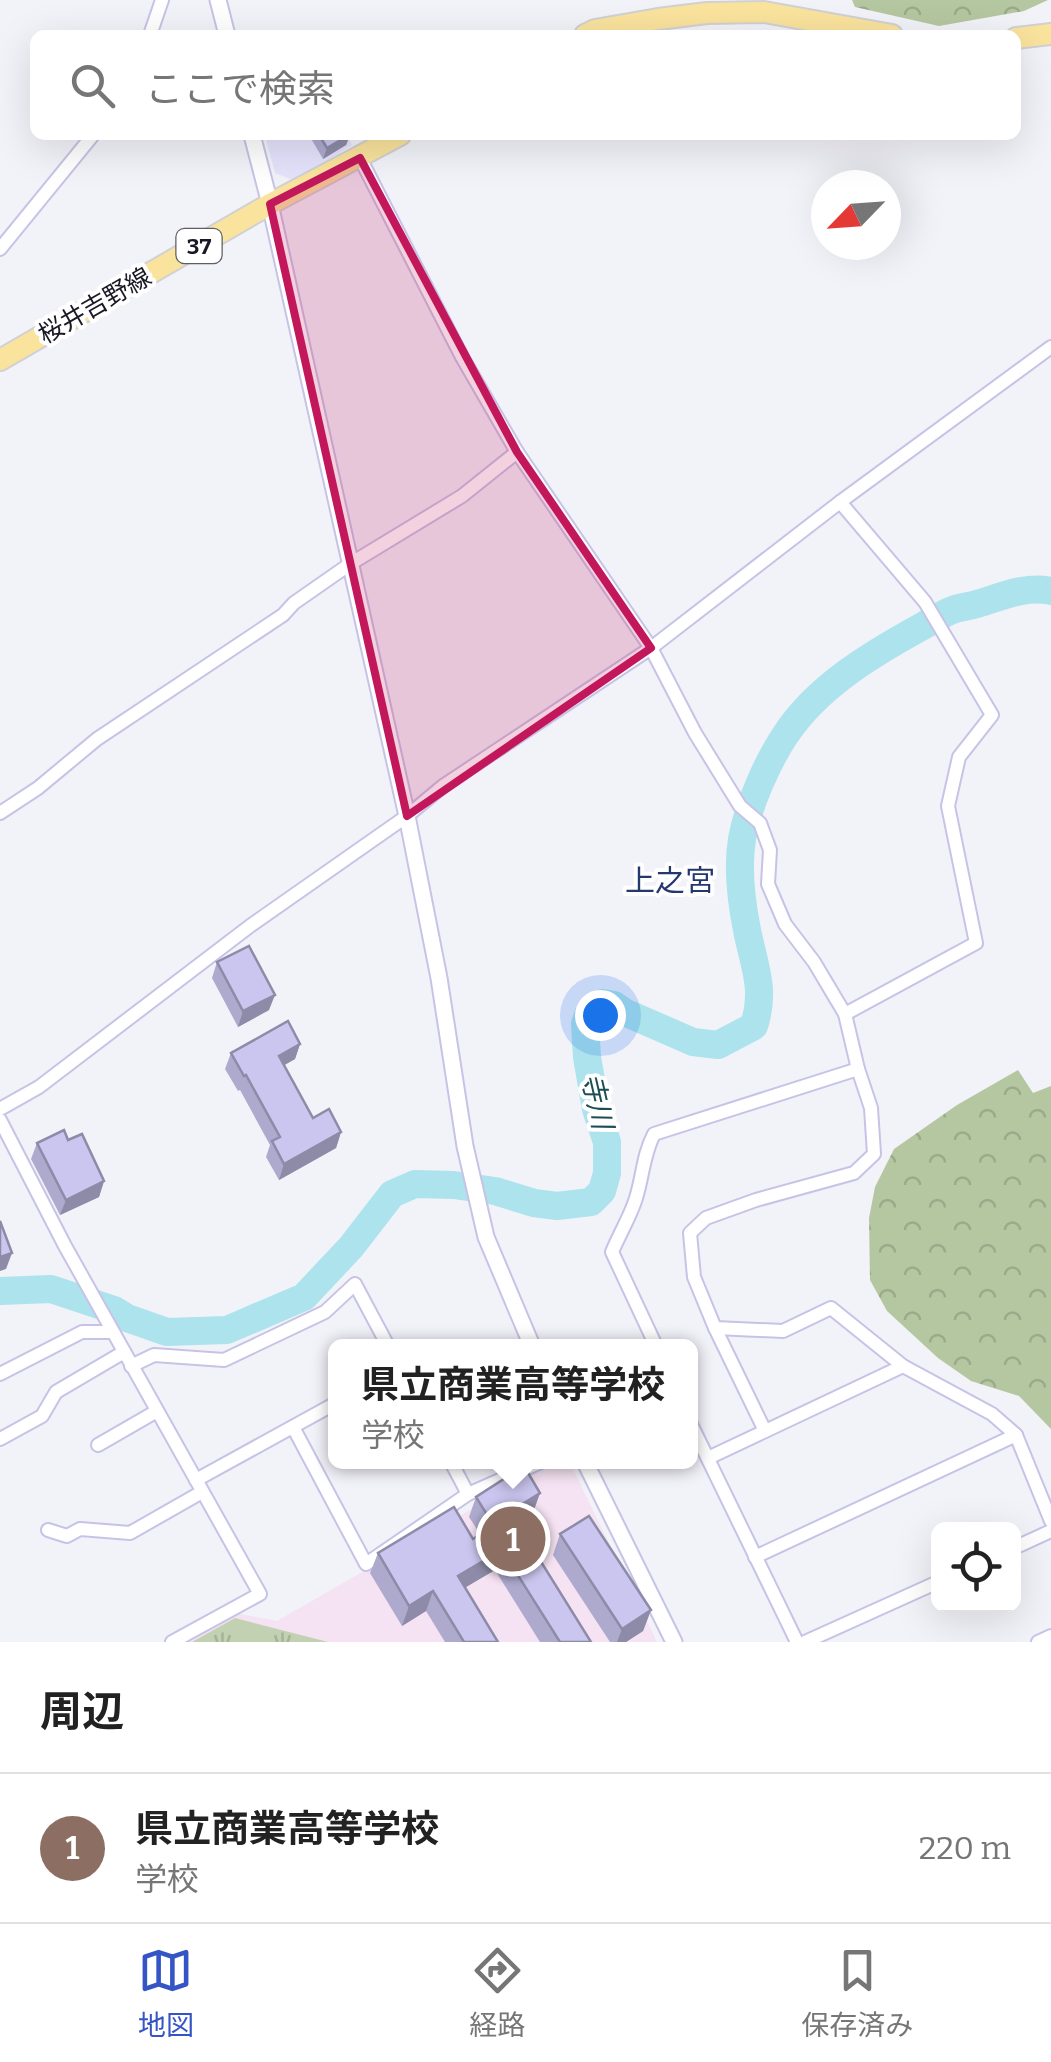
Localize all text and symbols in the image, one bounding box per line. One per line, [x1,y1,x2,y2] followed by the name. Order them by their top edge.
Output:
[30,30,1021,140] search box
[65,58,120,113] icon: search
[145,66,335,112] text: ここで検索
[811,170,901,260] north arrow
[176,229,222,263] road number: 37
[33,262,157,350] street label: 桜井吉野線
[625,863,715,899] district label: 上之宮
[575,990,626,1041] your location
[575,1070,620,1135] water label: 寺川
[328,1339,698,1469] popup
[361,1362,665,1408] text: 県立商業高等学校
[361,1416,425,1454] text: 学校
[480,1502,546,1576] pin: 1
[931,1522,1021,1612] map controls
[931,1522,1021,1612] button: locate
[40,1687,124,1737] text: 周辺
[135,1806,439,1852] text: 県立商業高等学校
[66,1829,79,1867] text: 1
[919,1829,1011,1867] text: 220 m
[135,1860,199,1898] text: 学校
[138,1943,194,2043] tab: 地図
[469,1943,525,2043] tab: 経路
[801,1943,913,2043] tab: 保存済み

